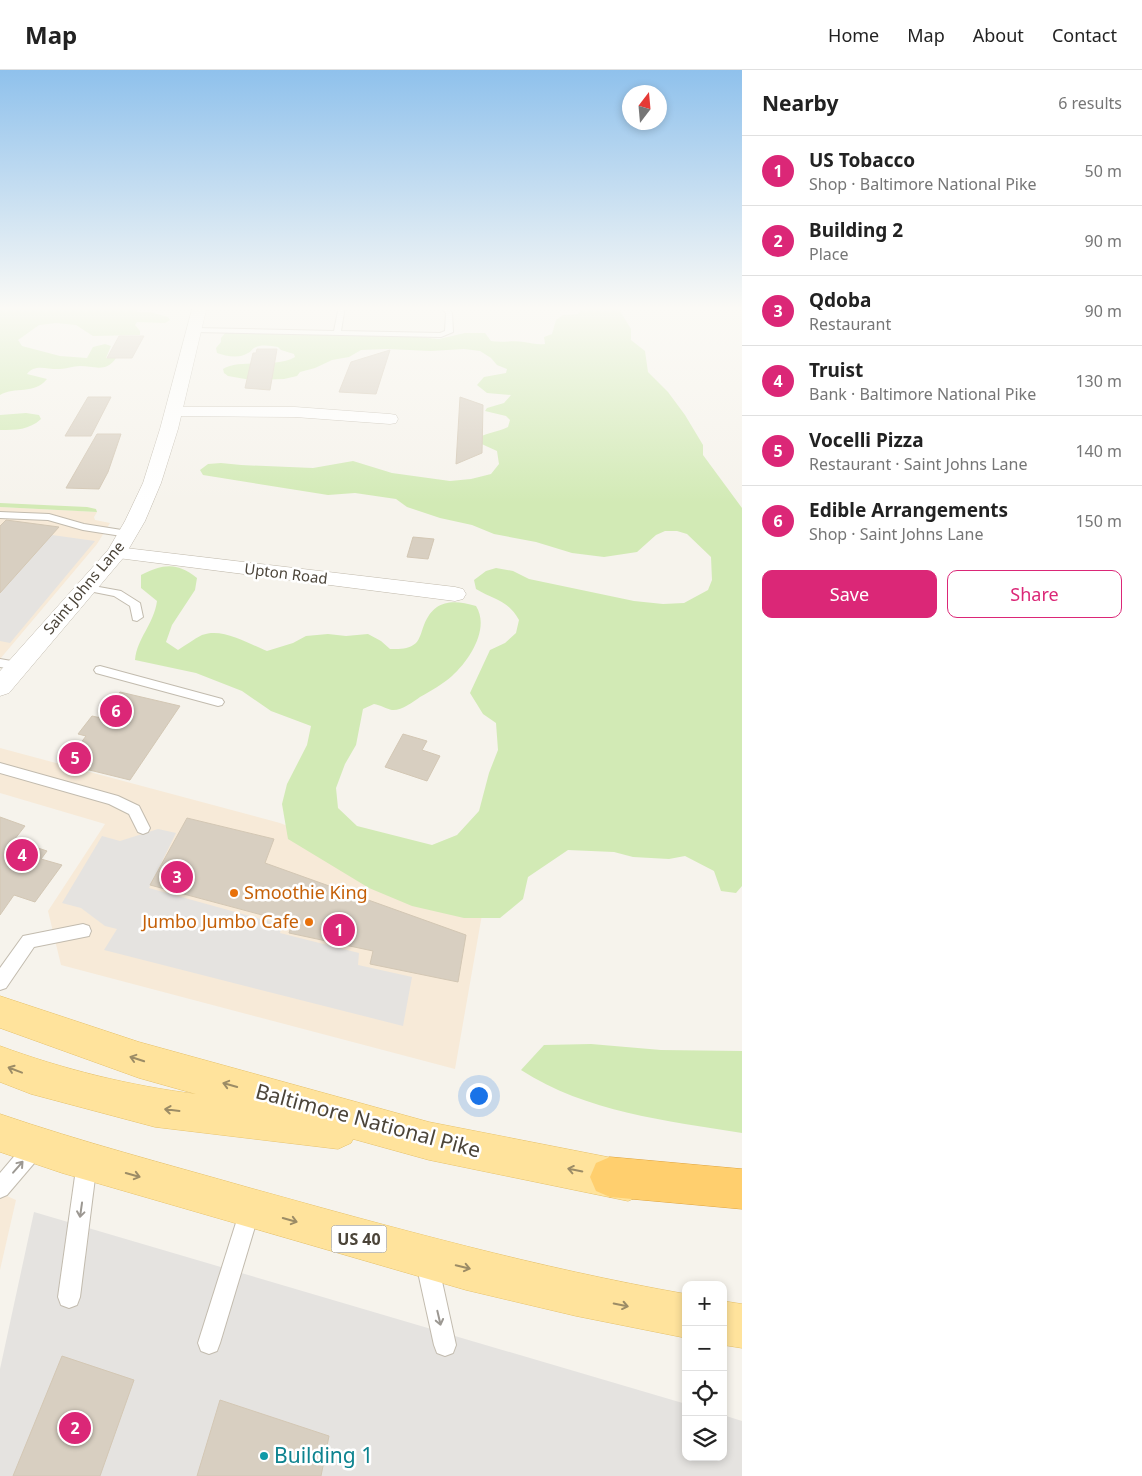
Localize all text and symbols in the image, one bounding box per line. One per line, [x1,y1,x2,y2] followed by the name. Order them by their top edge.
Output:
[25,18,77,51] text: Map
[828,23,879,47] text: Home
[907,23,945,47] text: Map
[973,23,1024,47] text: About
[1052,23,1117,47] text: Contact
[622,85,667,130] north arrow
[762,89,838,117] text: Nearby
[1058,92,1122,114] text: 6 results
[809,147,915,173] text: US Tobacco
[773,160,783,182] text: 1
[1085,160,1122,182] text: 50 m
[809,173,1037,195] text: Shop · Baltimore National Pike
[809,217,903,243] text: Building 2
[773,230,783,252] text: 2
[1085,230,1122,252] text: 90 m
[809,243,849,265] text: Place
[809,287,871,313] text: Qdoba
[773,300,783,322] text: 3
[1085,300,1122,322] text: 90 m
[809,313,891,335] text: Restaurant
[809,357,863,383] text: Truist
[773,370,783,392] text: 4
[1075,370,1122,392] text: 130 m
[809,383,1036,405] text: Bank · Baltimore National Pike
[809,427,924,453] text: Vocelli Pizza
[773,440,783,462] text: 5
[1075,440,1122,462] text: 140 m
[809,453,1027,475] text: Restaurant · Saint Johns Lane
[809,497,1008,523] text: Edible Arrangements
[773,510,783,532] text: 6
[1075,510,1122,532] text: 150 m
[809,523,983,545] text: Shop · Saint Johns Lane
[38,537,128,638] street label: Saint Johns Lane
[243,558,329,588] street label: Upton Road
[762,570,937,618] button: Save
[947,570,1122,618] button: Share
[100,692,132,730] pin: 6
[59,739,91,777] pin: 5
[6,836,38,874] pin: 4
[161,858,193,896] pin: 3
[244,880,368,904] place label: Smoothie King
[228,887,240,899] marker: Smoothie King
[140,909,299,933] place label: Jumbo Jumbo Cafe
[323,911,355,949] pin: 1
[303,916,315,928] marker: Jumbo Jumbo Cafe
[130,1054,145,1063] one-way arrow
[8,1065,23,1074] one-way arrow
[253,1076,484,1164] street label: Baltimore National Pike
[223,1080,239,1090] one-way arrow
[466,1083,492,1109] your location
[164,1105,180,1115] one-way arrow
[12,1161,24,1174] one-way arrow
[567,1165,583,1174] one-way arrow
[125,1171,141,1181] one-way arrow
[75,1202,85,1218] one-way arrow
[281,1216,297,1226] one-way arrow
[332,1226,386,1252] road number: US 40
[455,1263,471,1272] one-way arrow
[682,1281,727,1461] map controls
[682,1281,727,1326] button: +
[613,1301,629,1310] one-way arrow
[435,1310,444,1326] one-way arrow
[682,1326,727,1371] button: −
[682,1371,727,1416] button: locate
[59,1409,91,1447] pin: 2
[682,1416,727,1461] button: layers
[274,1441,373,1469] place label: Building 1
[258,1450,270,1462] marker: Building 1

